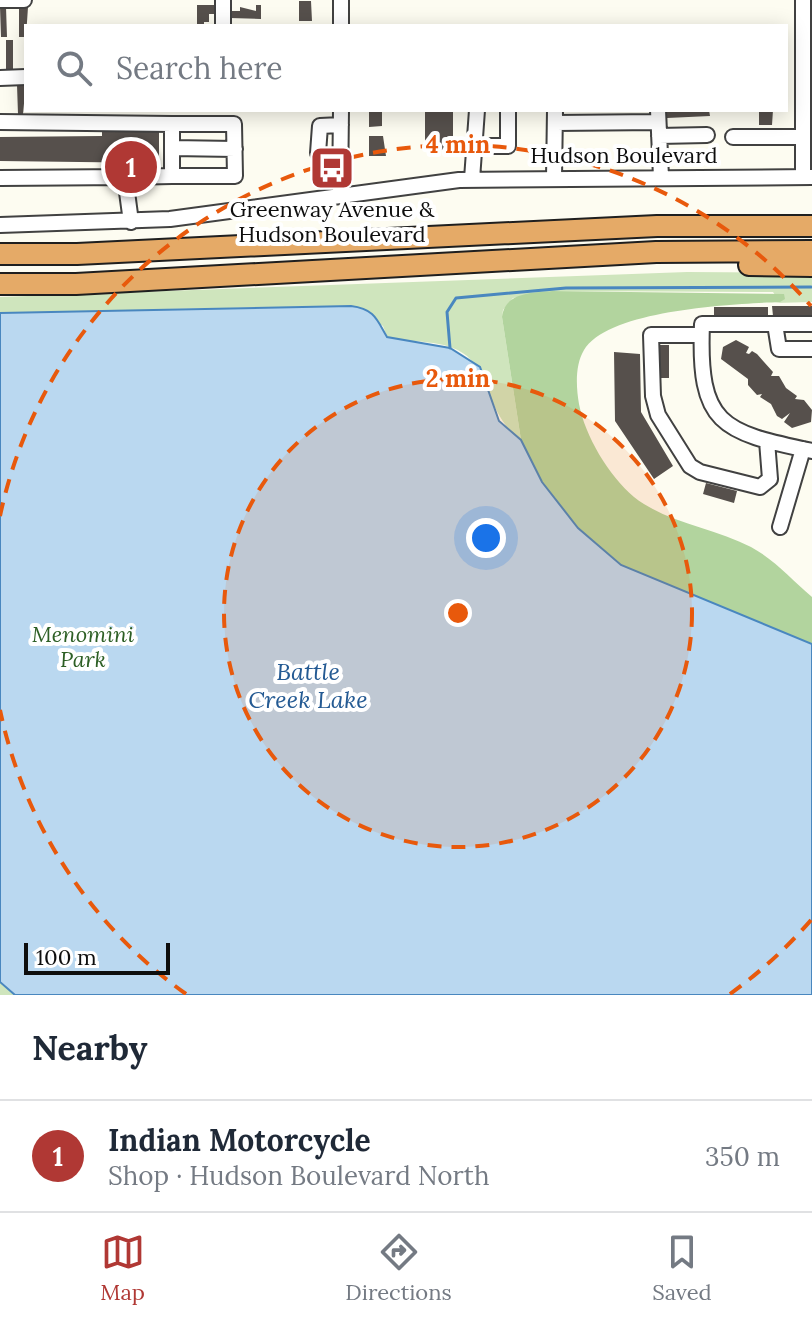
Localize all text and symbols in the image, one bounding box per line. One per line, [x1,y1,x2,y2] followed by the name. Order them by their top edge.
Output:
[24,24,788,112] search box
[52,46,96,90] icon: search
[116,49,283,87] text: Search here
[426,129,490,160] text: 4 min
[105,137,157,197] pin: 1
[530,141,718,169] street label: Hudson Boulevard
[308,144,356,192] bus stop icon: Greenway Avenue & Hudson Boulevard
[230,195,435,248] place label: Greenway Avenue & Hudson Boulevard
[426,363,490,394] text: 2 min
[466,518,506,558] your location
[444,599,472,627] centre of rings
[32,620,134,673] park label: Menomini Park
[248,656,368,715] water label: Battle Creek Lake
[24,939,170,975] scale bar
[36,943,97,971] text: 100 m
[32,1026,148,1069] text: Nearby
[108,1121,371,1159] text: Indian Motorcycle
[53,1140,63,1173] text: 1
[705,1140,780,1173] text: 350 m
[108,1159,489,1192] text: Shop · Hudson Boulevard North
[100,1230,145,1306] tab: Map
[345,1230,452,1306] tab: Directions
[652,1230,712,1306] tab: Saved

